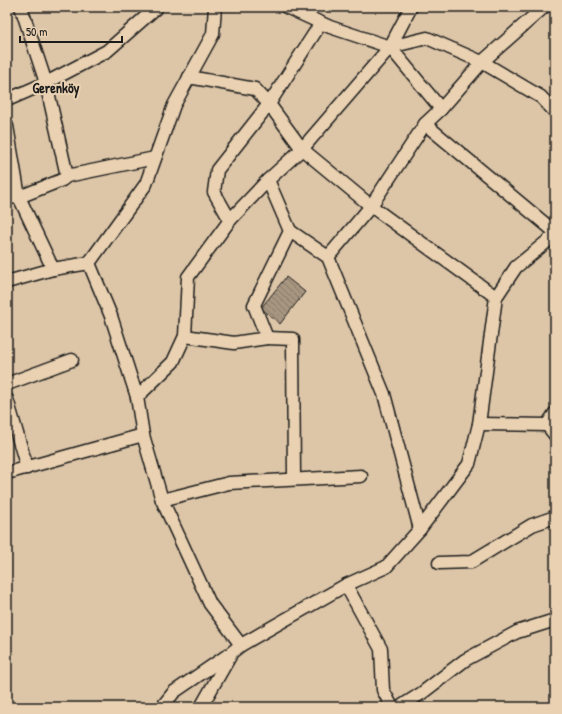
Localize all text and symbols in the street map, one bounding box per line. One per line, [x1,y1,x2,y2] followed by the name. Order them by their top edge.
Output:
[20,18,122,44] scale bar
[26,23,47,40] text: 50 m
[33,78,80,99] district label: Gerenköy

